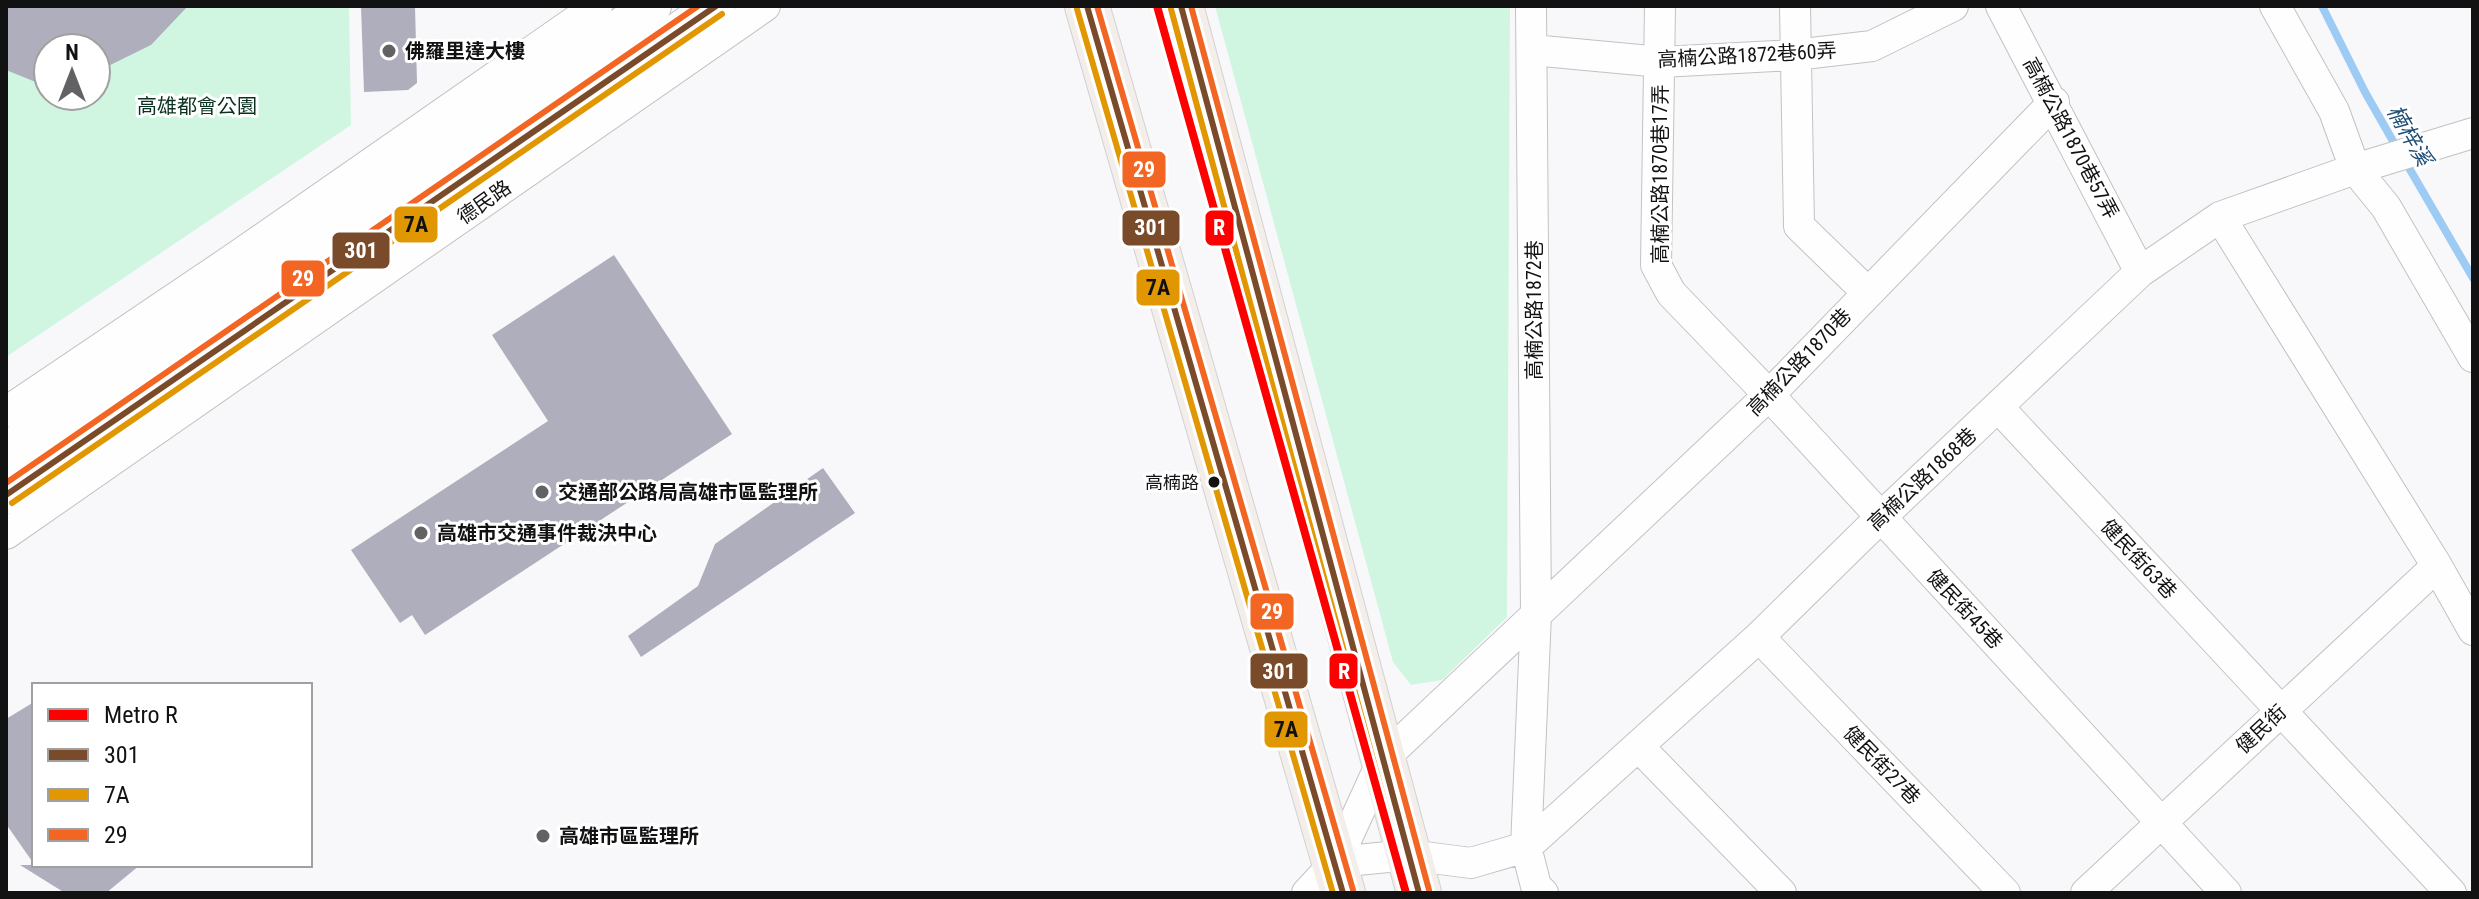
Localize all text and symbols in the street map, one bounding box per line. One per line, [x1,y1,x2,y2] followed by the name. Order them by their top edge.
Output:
[32,32,112,112] north arrow
[1657,38,1837,72] street label: 高楠公路1872巷60弄
[405,39,525,63] place label: 佛羅里達大樓
[65,40,79,65] text: N
[380,42,398,60] marker: 佛羅里達大樓
[2018,53,2124,223] street label: 高楠公路1870巷57弄
[1648,84,1672,264] street label: 高楠公路1870巷17弄
[137,94,257,118] park label: 高雄都會公園
[2382,100,2438,173] water label: 楠梓溪
[1121,150,1167,189] line badge: 29
[1133,157,1155,182] text: 29
[453,175,515,229] street label: 德民路
[393,205,439,244] line badge: 7A
[1121,209,1181,247] line badge: 301
[1204,209,1235,247] line badge: R
[404,212,428,237] text: 7A
[1134,215,1168,240] text: 301
[1213,215,1225,240] text: R
[331,231,391,270] line badge: 301
[344,238,378,263] text: 301
[1522,240,1546,380] street label: 高楠公路1872巷
[280,259,326,298] line badge: 29
[292,266,314,291] text: 29
[1135,268,1181,307] line badge: 7A
[1146,275,1170,300] text: 7A
[1742,303,1856,421] street label: 高楠公路1870巷
[1863,423,1981,535] street label: 高楠公路1868巷
[1145,472,1199,493] place label: 高楠路
[1206,474,1222,490] marker: 高楠路
[558,480,818,504] place label: 交通部公路局高雄市區監理所
[533,483,551,501] marker: 交通部公路局高雄市區監理所
[2096,514,2182,604] street label: 健民街63巷
[437,521,657,545] place label: 高雄市交通事件裁決中心
[412,524,430,542] marker: 高雄市交通事件裁決中心
[1922,564,2008,654] street label: 健民街45巷
[1249,592,1295,631] line badge: 29
[1261,599,1283,624] text: 29
[1249,652,1309,690] line badge: 301
[1328,652,1359,690] line badge: R
[1262,659,1296,684] text: 301
[1338,659,1350,684] text: R
[32,683,312,867] legend
[2231,700,2291,758] street label: 健民街
[104,701,178,729] text: Metro R
[1263,710,1309,749] line badge: 7A
[1274,717,1298,742] text: 7A
[1839,721,1925,809] street label: 健民街27巷
[104,741,140,769] text: 301
[104,781,130,809] text: 7A
[104,821,128,849] text: 29
[559,824,699,848] place label: 高雄市區監理所
[534,827,552,845] marker: 高雄市區監理所

